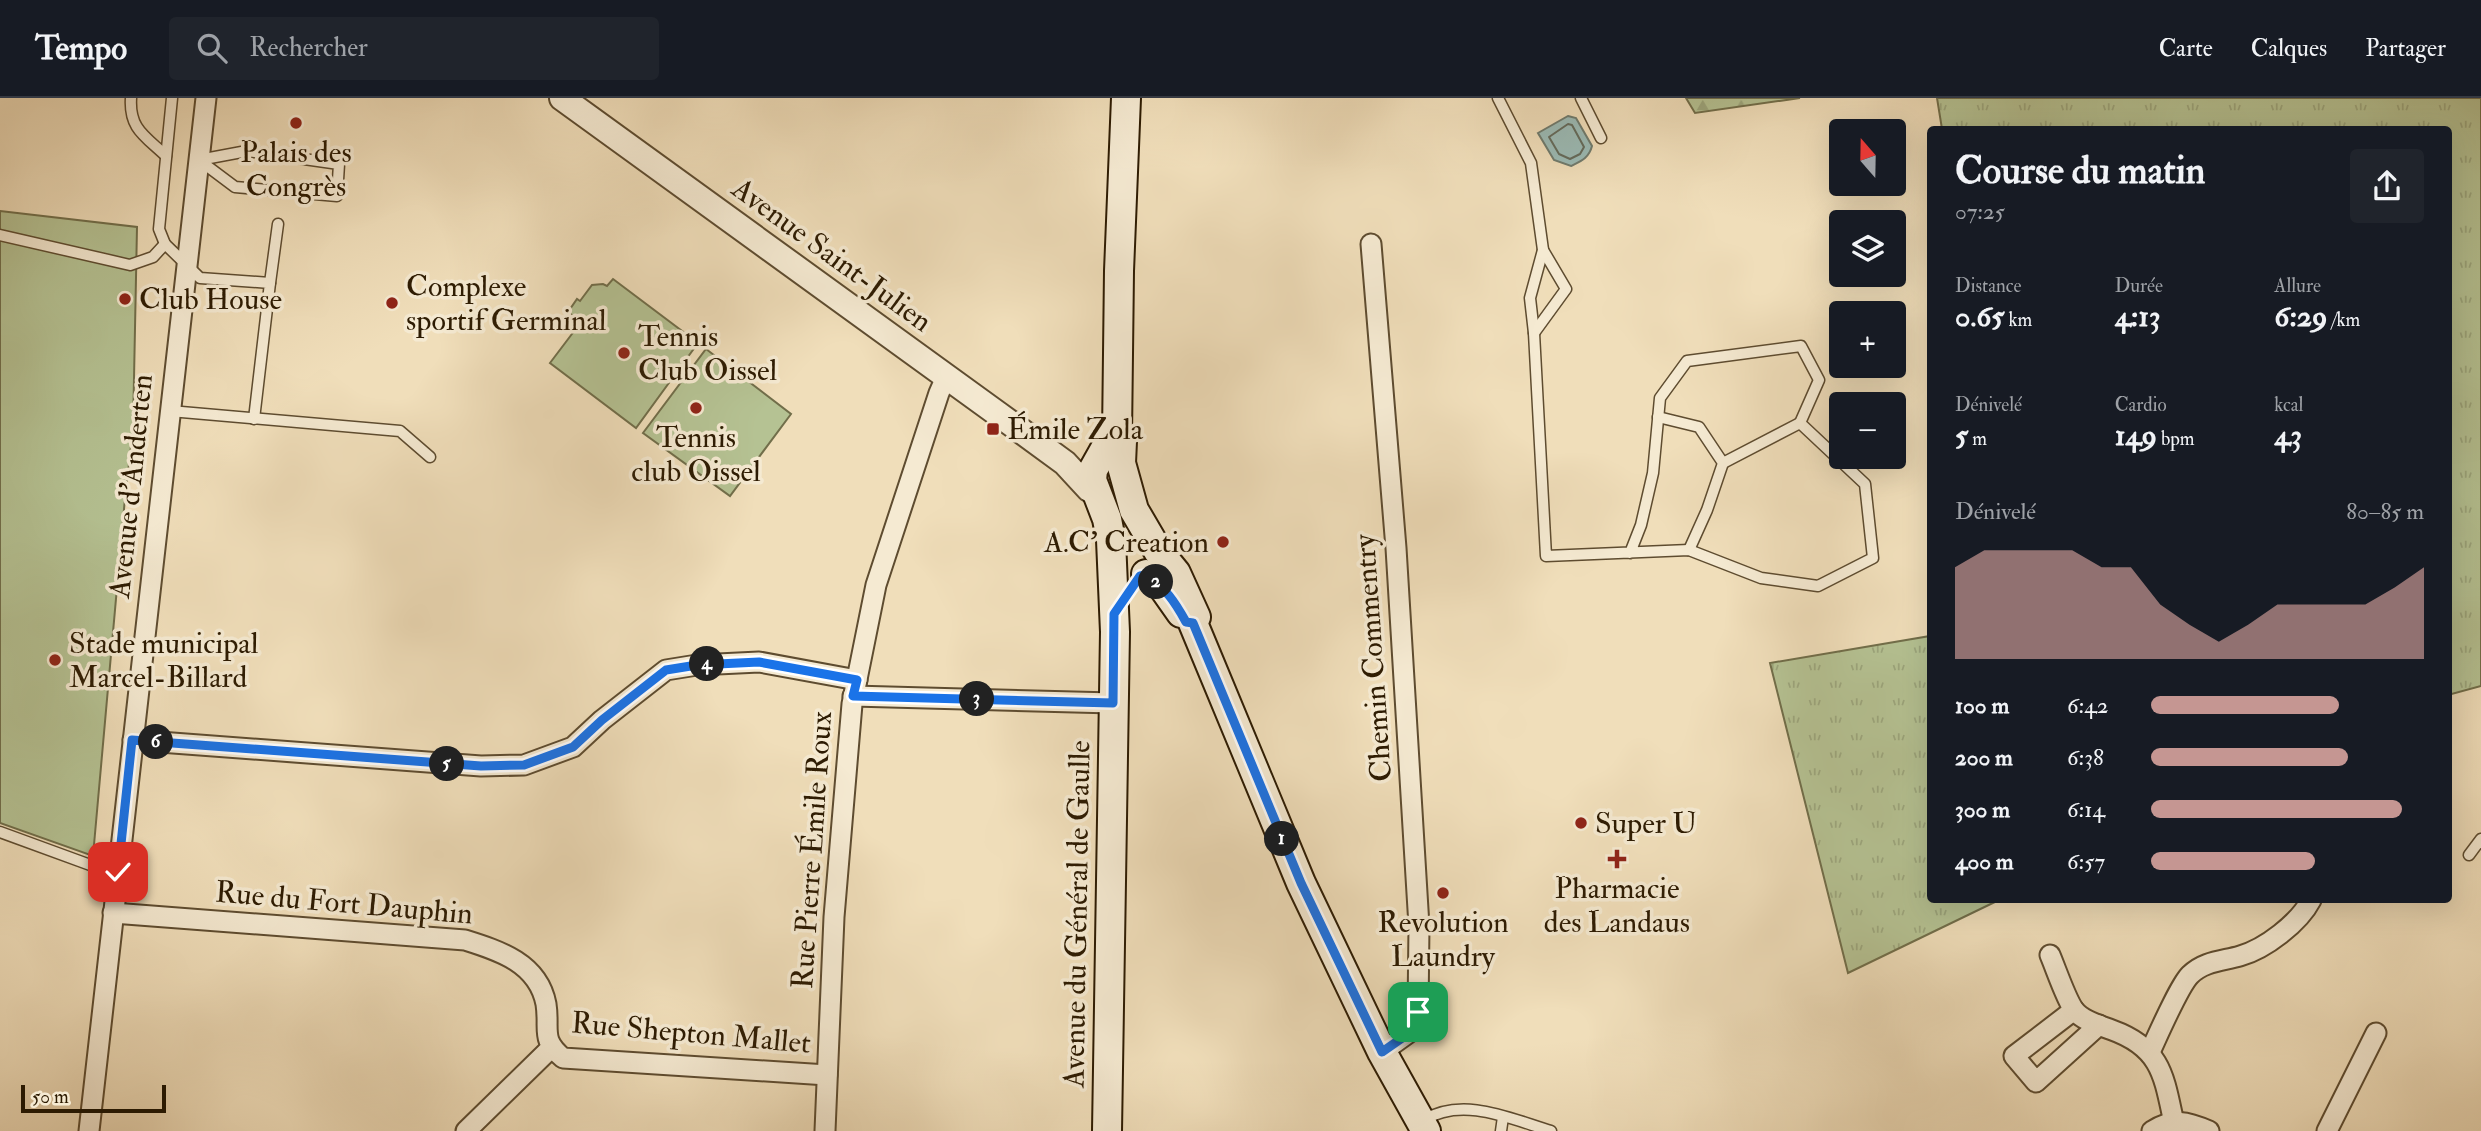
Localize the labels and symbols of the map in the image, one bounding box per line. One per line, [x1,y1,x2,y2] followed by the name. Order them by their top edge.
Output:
[288,115,304,131] marker: Palais des Congrès
[1829,119,1906,196] north arrow
[240,134,352,205] place label: Palais des Congrès
[724,169,939,340] street label: Avenue Saint-Julien
[406,268,607,339] place label: Complexe sportif Germinal
[139,281,282,318] place label: Club House
[117,291,133,307] marker: Club House
[384,295,400,311] marker: Complexe sportif Germinal
[638,318,778,389] place label: Tennis Club Oissel
[616,345,632,361] marker: Tennis Club Oissel
[101,372,161,601] street label: Avenue d'Anderten
[688,400,704,416] marker: Tennis club Oissel
[1007,410,1144,448] place label: Émile Zola
[631,419,761,490] place label: Tennis club Oissel
[985,421,1001,437] marker: Émile Zola
[1043,524,1209,561] place label: A.C' Creation
[1346,532,1400,783] street label: Chemin Commentry
[1215,534,1231,550] marker: A.C' Creation
[1138,564,1174,600] pin: 2
[69,625,259,696] place label: Stade municipal Marcel-Billard
[690,646,724,682] pin: 4
[47,652,63,668] marker: Stade municipal Marcel-Billard
[960,682,995,716] pin: 3
[783,710,840,990] street label: Rue Pierre Émile Roux
[138,724,174,760] pin: 6
[1055,740,1099,1089] street label: Avenue du Général de Gaulle
[430,746,464,782] pin: 5
[1595,805,1697,842] place label: Super U
[1573,815,1589,831] marker: Super U
[1264,822,1300,856] pin: 1
[88,842,148,902] pin
[1609,851,1625,867] marker: Pharmacie des Landaus
[1544,870,1690,941] place label: Pharmacie des Landaus
[214,873,474,933] street label: Rue du Fort Dauphin
[1435,885,1451,901] marker: Revolution Laundry
[1377,904,1509,975] place label: Revolution Laundry
[1388,982,1448,1042] pin
[570,1004,813,1062] street label: Rue Shepton Mallet
[21,1082,166,1114] scale bar

